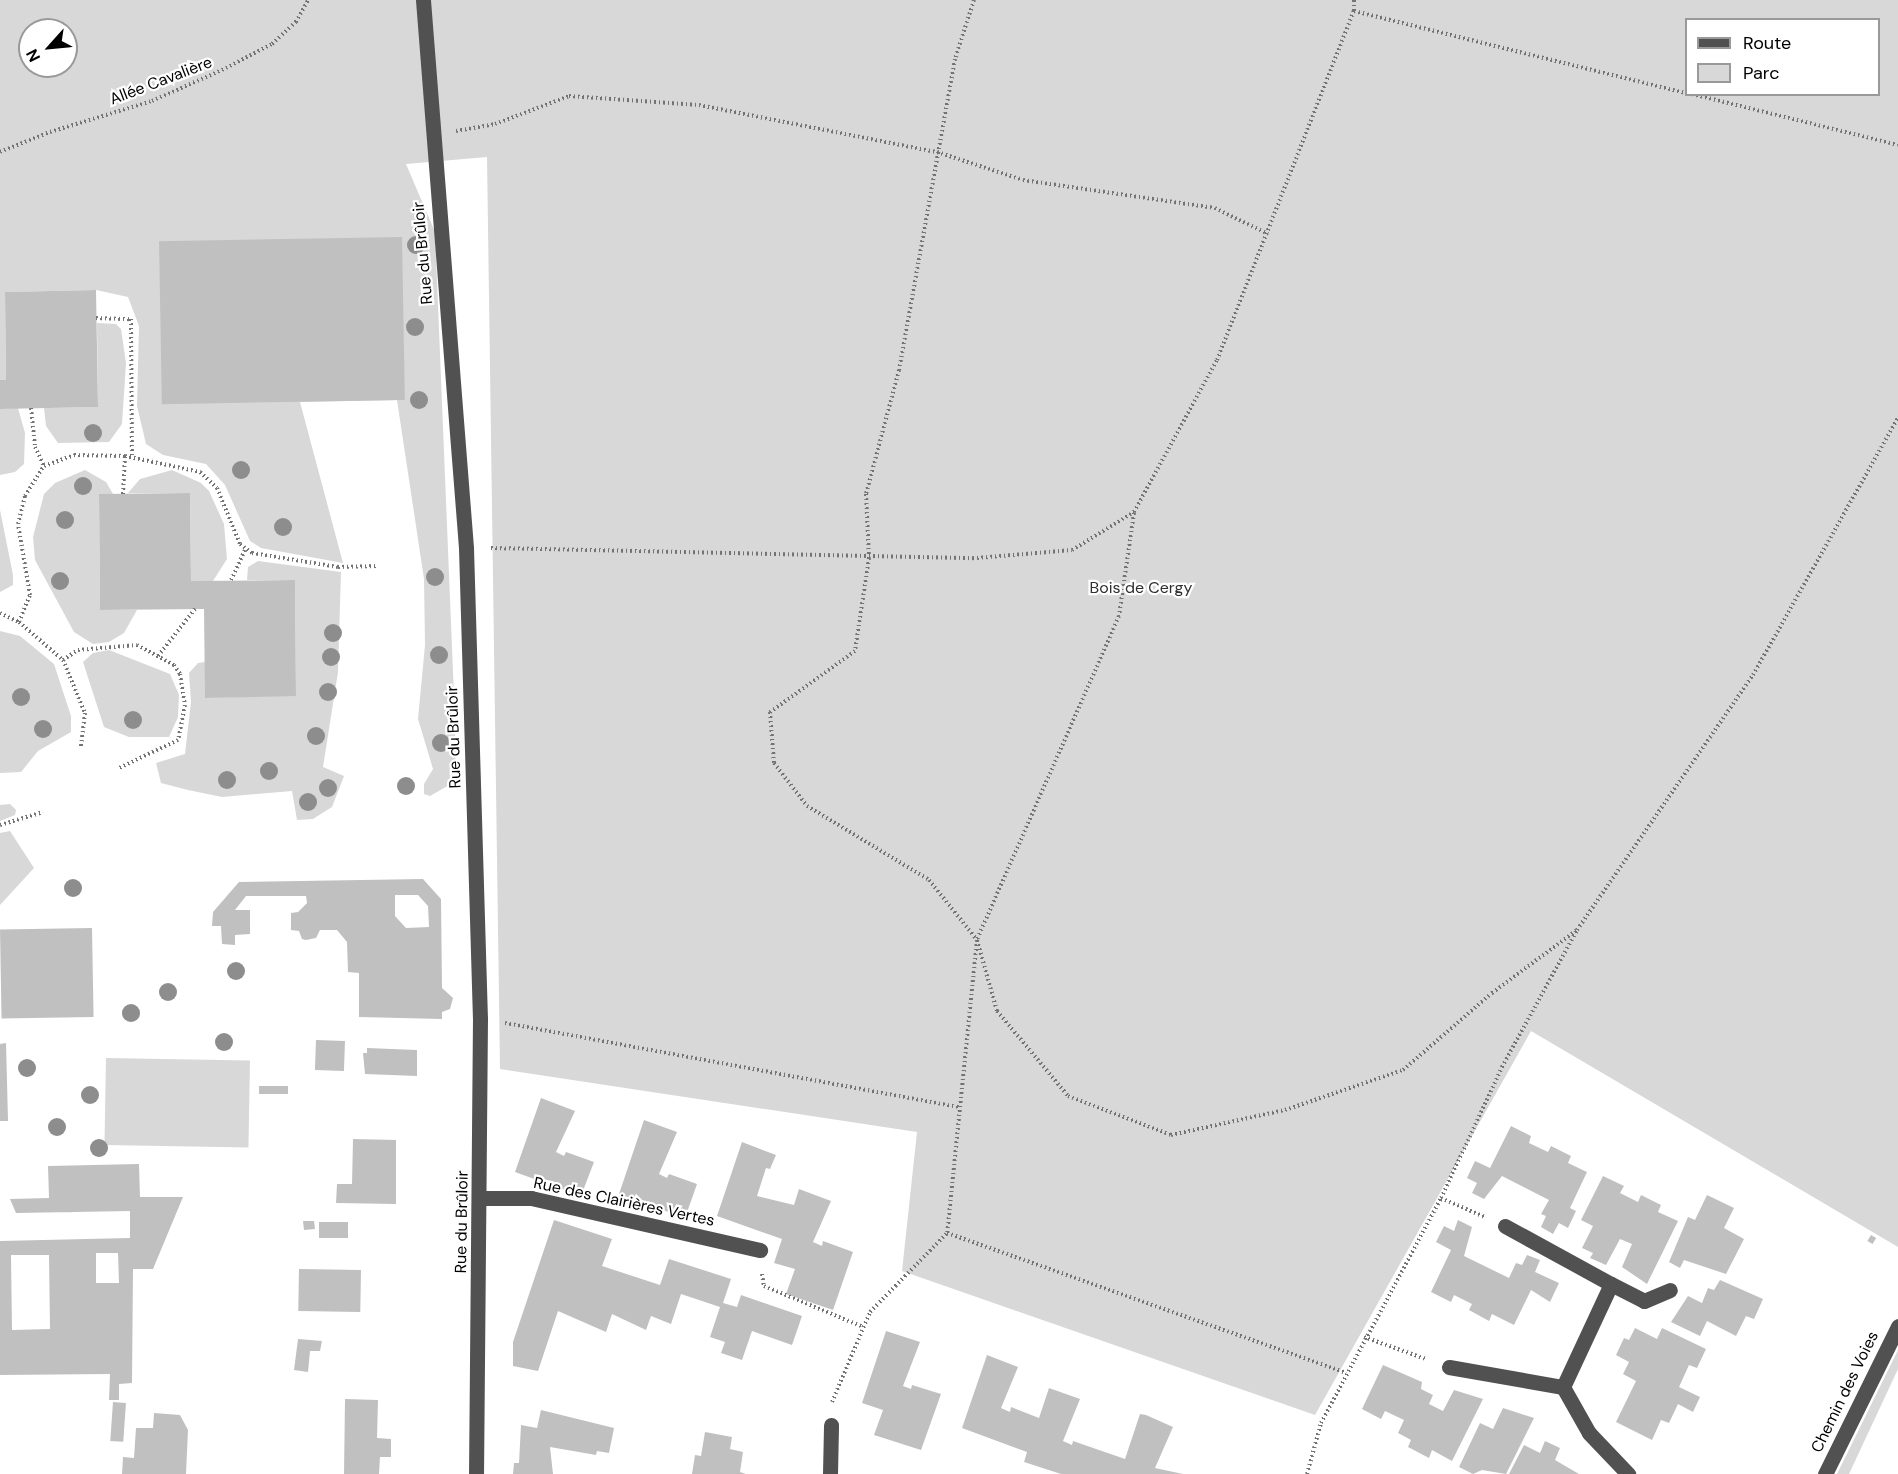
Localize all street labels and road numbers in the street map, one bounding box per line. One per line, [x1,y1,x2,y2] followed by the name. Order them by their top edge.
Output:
[107,53,215,109] street label: Allée Cavalière
[409,201,437,305] street label: Rue du Brûloir
[443,685,465,789] street label: Rue du Brûloir
[452,1170,472,1274] street label: Rue du Brûloir
[532,1173,716,1231] street label: Rue des Clairières Vertes
[1807,1328,1883,1456] street label: Chemin des Voies

